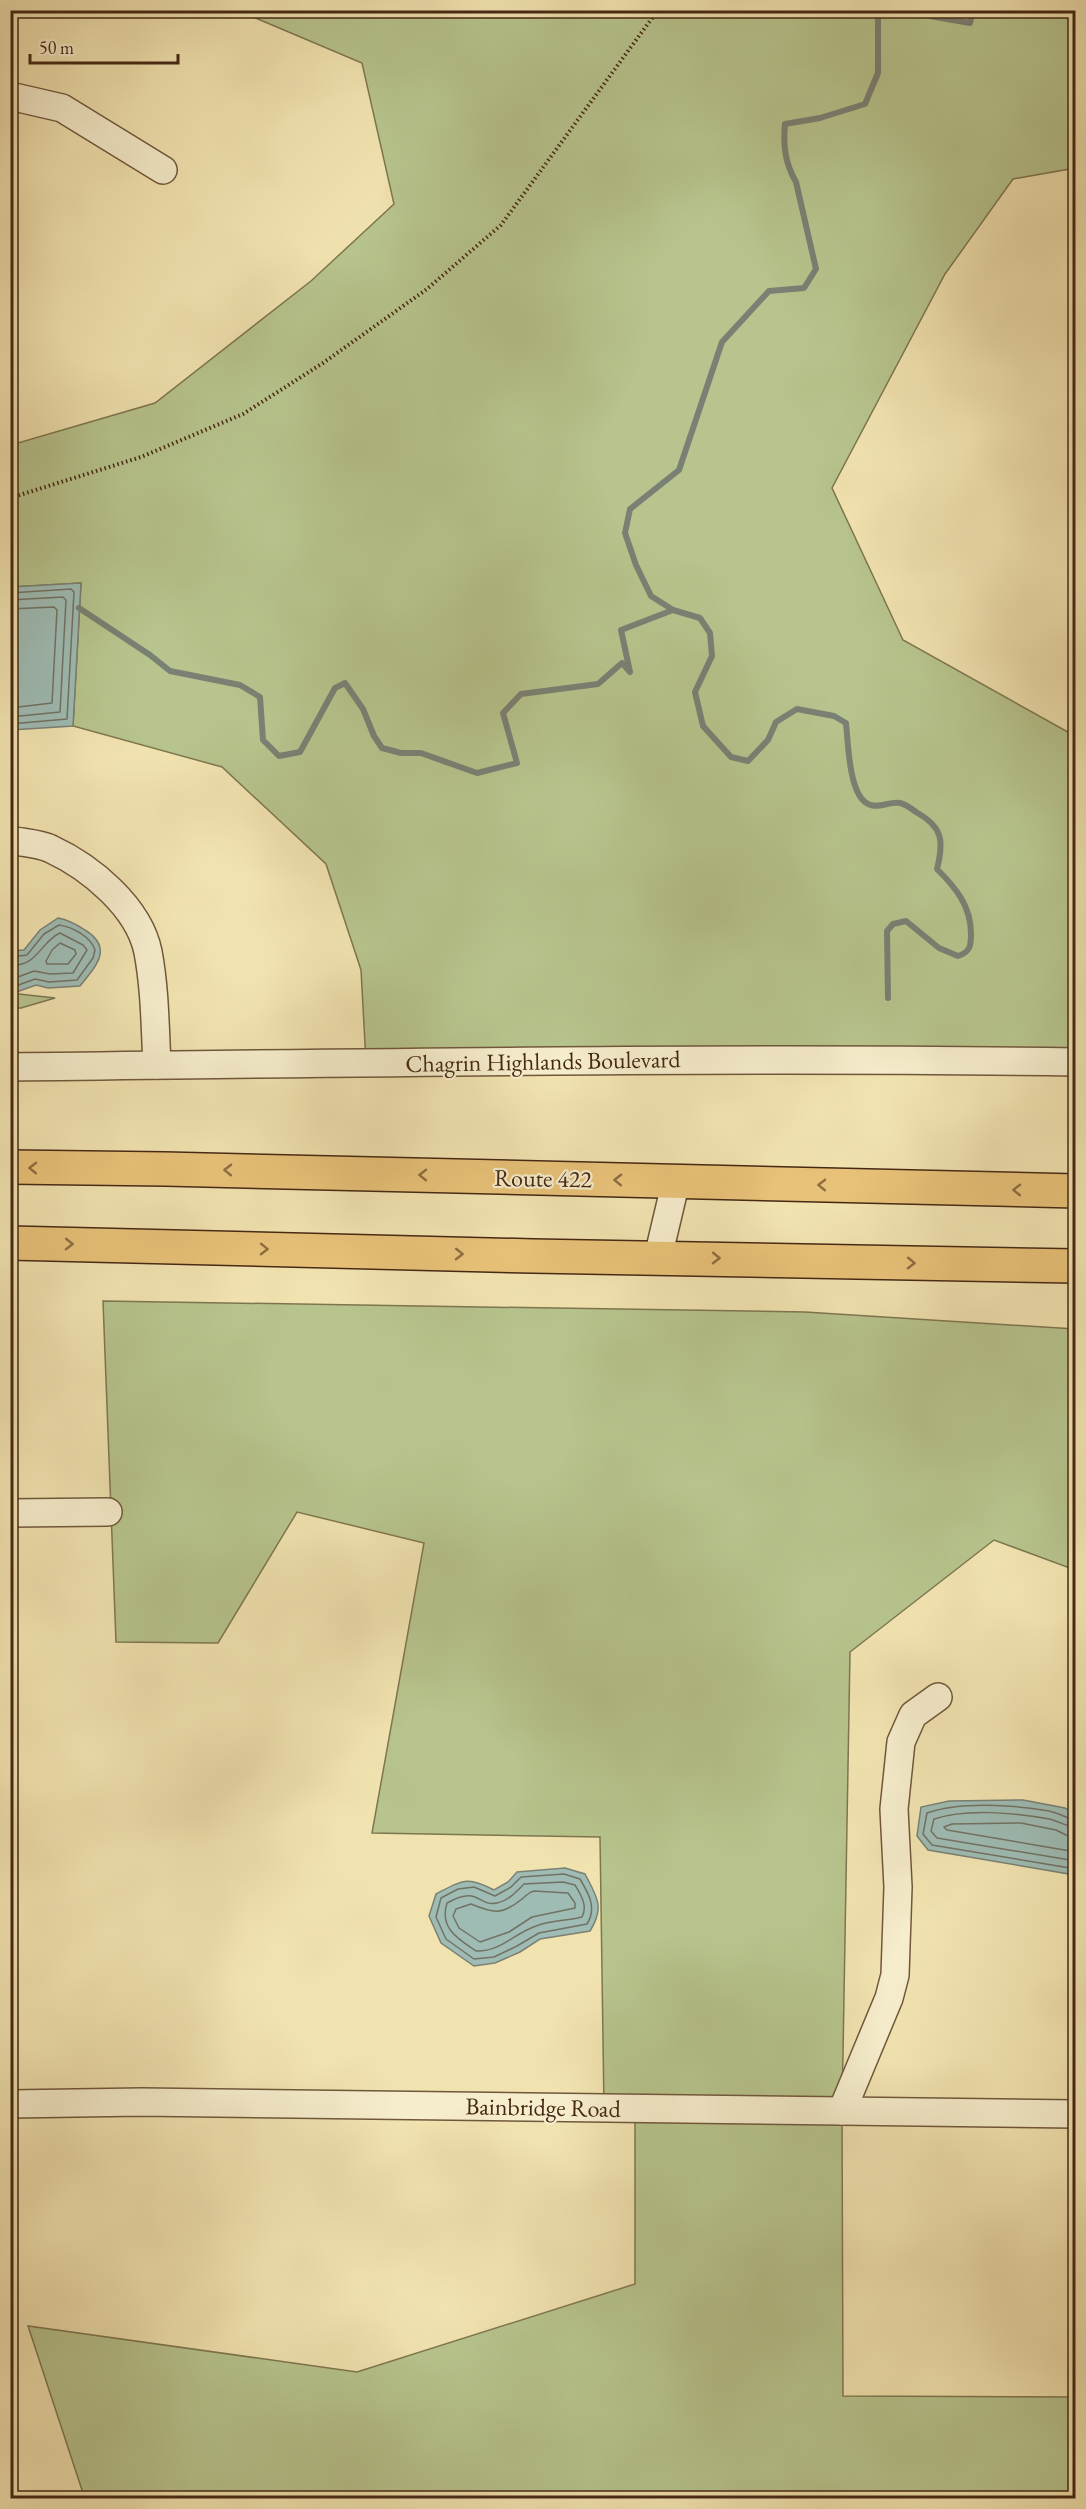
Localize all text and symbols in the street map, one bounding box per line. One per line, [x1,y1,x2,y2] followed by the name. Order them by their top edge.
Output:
[30,27,178,65] scale bar
[39,36,74,59] text: 50 m
[405,1043,682,1079] street label: Chagrin Highlands Boulevard
[29,1162,38,1174] one-way arrow
[494,1162,593,1194] street label: Route 422
[224,1164,233,1177] one-way arrow
[419,1169,428,1181] one-way arrow
[613,1173,622,1186] one-way arrow
[818,1179,827,1191] one-way arrow
[1013,1184,1022,1196] one-way arrow
[64,1238,73,1251] one-way arrow
[259,1243,268,1256] one-way arrow
[454,1248,463,1261] one-way arrow
[712,1252,721,1265] one-way arrow
[907,1256,916,1269] one-way arrow
[465,2090,622,2124] street label: Bainbridge Road

